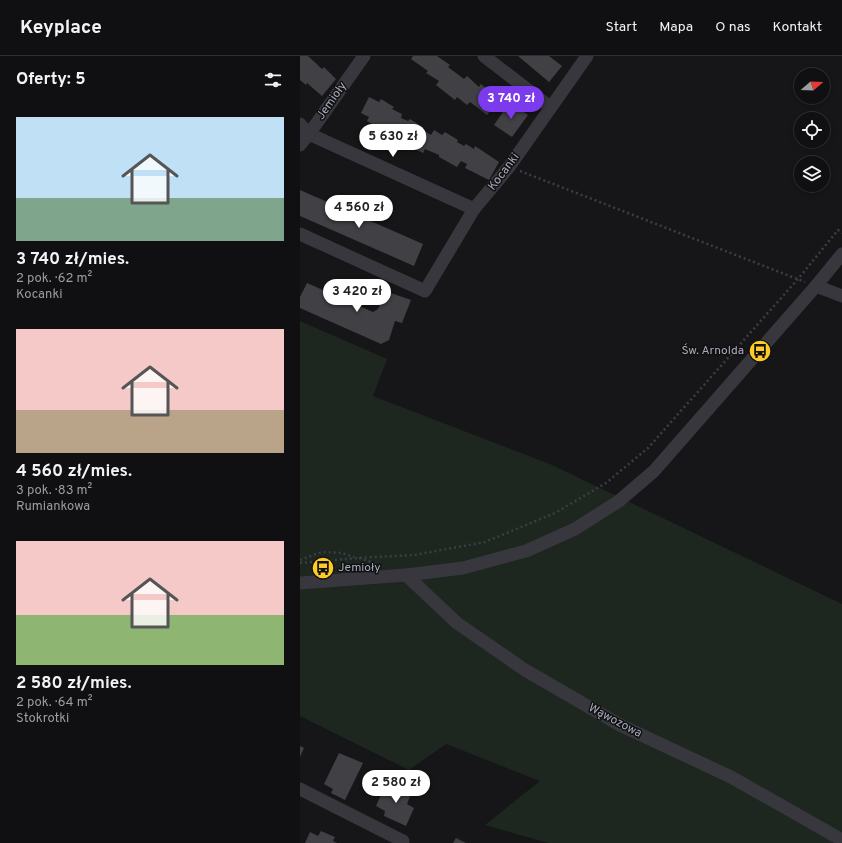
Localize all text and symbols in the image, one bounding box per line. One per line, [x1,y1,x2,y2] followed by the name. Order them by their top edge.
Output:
[20,16,102,40] text: Keyplace
[605,19,637,36] text: Start
[659,19,693,36] text: Mapa
[715,19,751,36] text: O nas
[773,19,822,36] text: Kontakt
[794,68,830,104] north arrow
[794,68,830,192] map controls
[16,69,86,91] text: Oferty: 5
[262,69,284,91] icon: filters
[313,79,351,123] street label: Jemioły
[470,86,552,120] pin: 3 740 zł
[487,91,535,107] text: 3 740 zł
[794,112,830,148] button: locate
[352,124,434,158] pin: 5 630 zł
[368,129,418,145] text: 5 630 zł
[114,143,186,215] icon: home
[485,150,523,194] street label: Kocanki
[794,156,830,192] button: layers
[318,195,400,229] pin: 4 560 zł
[334,200,384,216] text: 4 560 zł
[16,249,129,271] text: 3 740 zł/mies.
[16,271,92,287] text: 2 pok. · 62 m²
[316,279,398,313] pin: 3 420 zł
[332,284,382,300] text: 3 420 zł
[16,287,63,303] text: Kocanki
[747,338,773,364] bus stop icon: Św. Arnolda
[681,343,744,359] place label: Św. Arnolda
[114,355,186,427] icon: home
[16,461,132,483] text: 4 560 zł/mies.
[16,483,92,499] text: 3 pok. · 83 m²
[16,499,90,515] text: Rumiankowa
[310,555,336,581] bus stop icon: Jemioły
[338,560,381,576] place label: Jemioły
[114,567,186,639] icon: home
[16,673,132,695] text: 2 580 zł/mies.
[16,695,92,711] text: 2 pok. · 64 m²
[586,700,644,742] street label: Wąwozowa
[16,711,69,727] text: Stokrotki
[355,770,437,804] pin: 2 580 zł
[371,775,421,791] text: 2 580 zł

